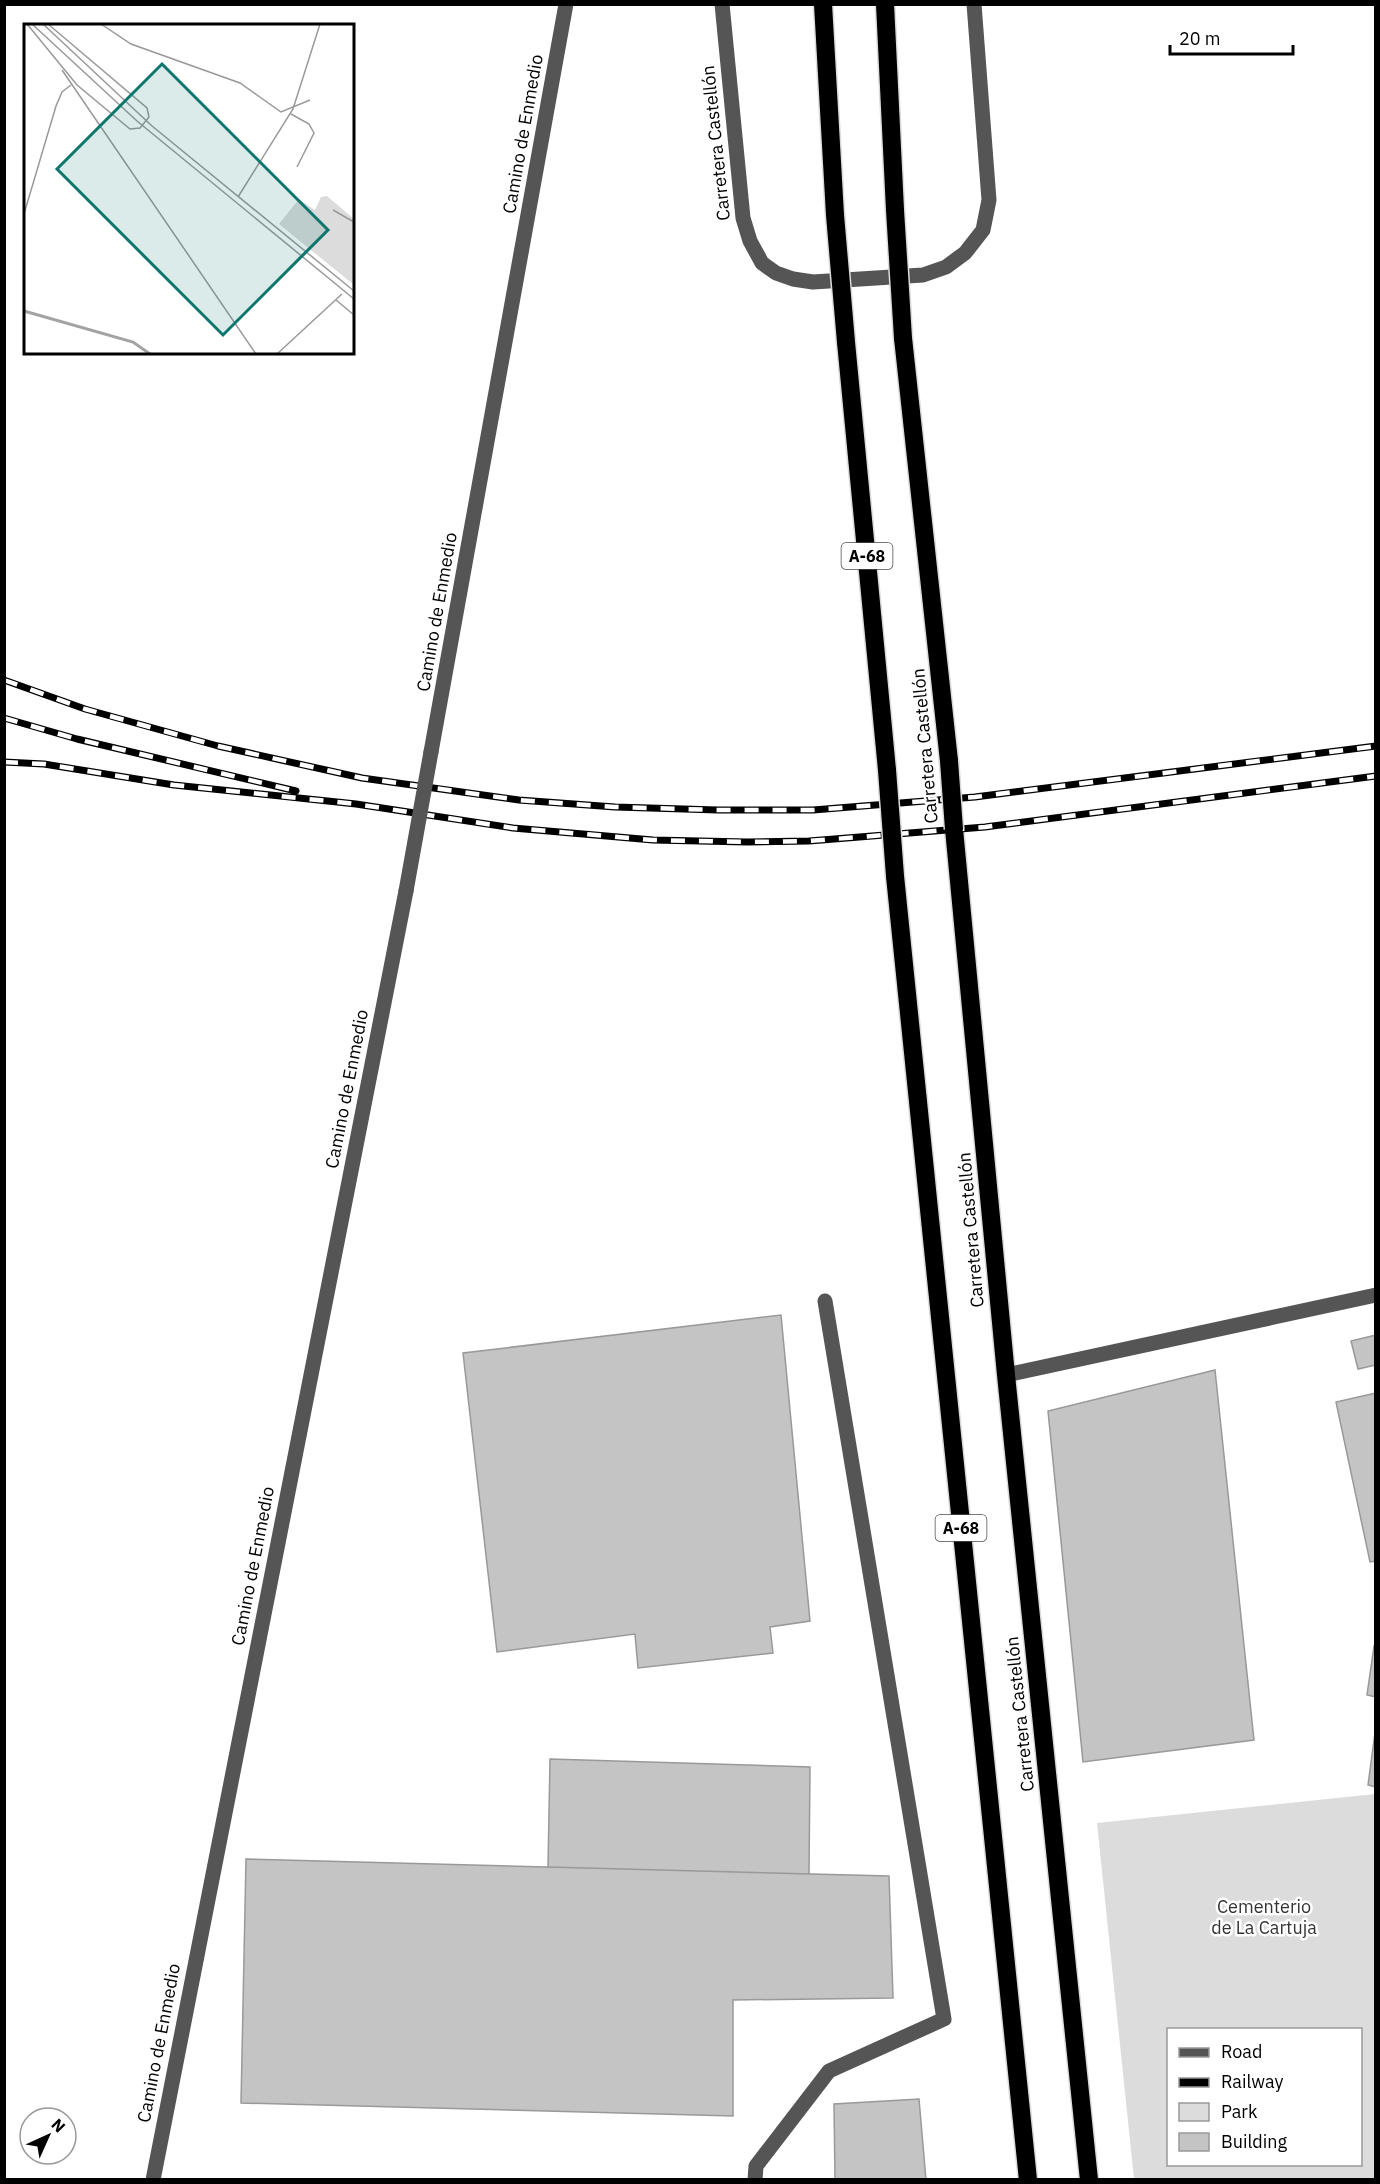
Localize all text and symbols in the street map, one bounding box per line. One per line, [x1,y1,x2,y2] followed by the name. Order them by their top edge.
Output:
[1170,18,1293,56] scale bar
[24,24,354,354] inset map
[1179,27,1221,50] text: 20 m
[497,52,548,215] street label: Camino de Enmedio
[696,64,735,222] street label: Carretera Castellón
[411,530,462,693] street label: Camino de Enmedio
[842,543,892,569] road number: A-68
[906,667,943,825] street label: Carretera Castellón
[320,1007,373,1170] street label: Camino de Enmedio
[952,1151,989,1309] street label: Carretera Castellón
[226,1484,279,1647] street label: Camino de Enmedio
[936,1515,986,1541] road number: A-68
[1000,1635,1039,1793] street label: Carretera Castellón
[1211,1895,1317,1939] park label: Cementerio de La Cartuja
[132,1961,185,2124] street label: Camino de Enmedio
[1167,2028,1362,2166] legend
[1221,2040,1262,2063] text: Road
[1221,2070,1283,2093] text: Railway
[1221,2100,1258,2123] text: Park
[18,2106,78,2166] north arrow
[47,2114,70,2137] text: N
[1221,2130,1288,2153] text: Building

